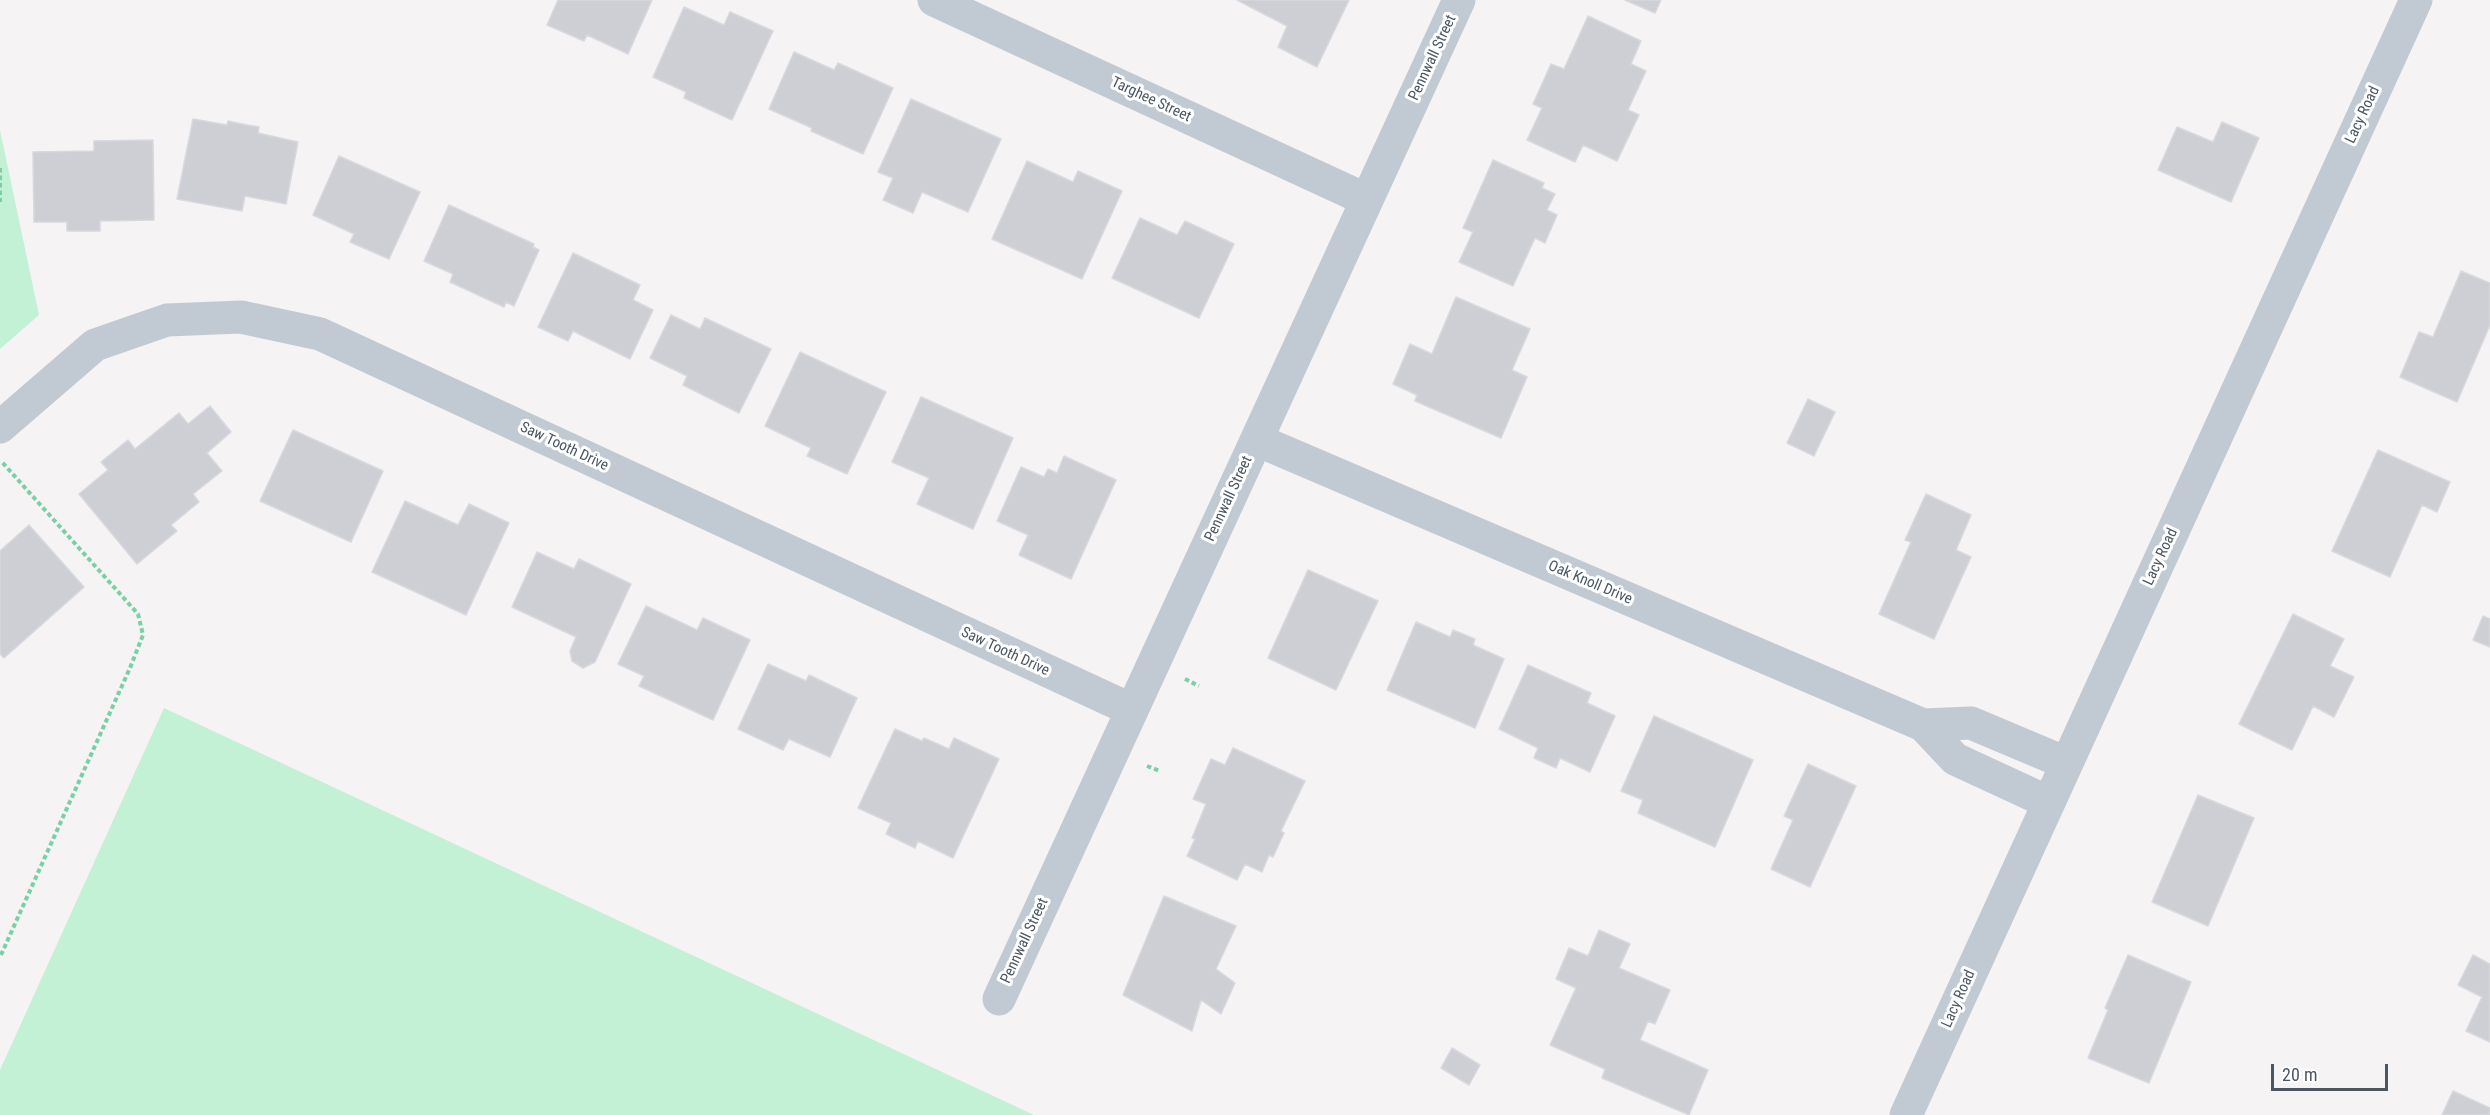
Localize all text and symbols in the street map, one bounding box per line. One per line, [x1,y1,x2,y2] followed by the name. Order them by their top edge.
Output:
[1405,12,1461,104] street label: Pennwall Street
[1108,74,1194,126] street label: Targhee Street
[2342,84,2384,146] street label: Lacy Road
[517,419,611,475] street label: Saw Tooth Drive
[1201,453,1257,545] street label: Pennwall Street
[2140,526,2182,588] street label: Lacy Road
[1545,557,1635,609] street label: Oak Knoll Drive
[958,624,1052,680] street label: Saw Tooth Drive
[997,895,1053,987] street label: Pennwall Street
[1938,967,1980,1031] street label: Lacy Road
[2274,1052,2391,1090] scale bar
[2282,1064,2317,1085] text: 20 m

